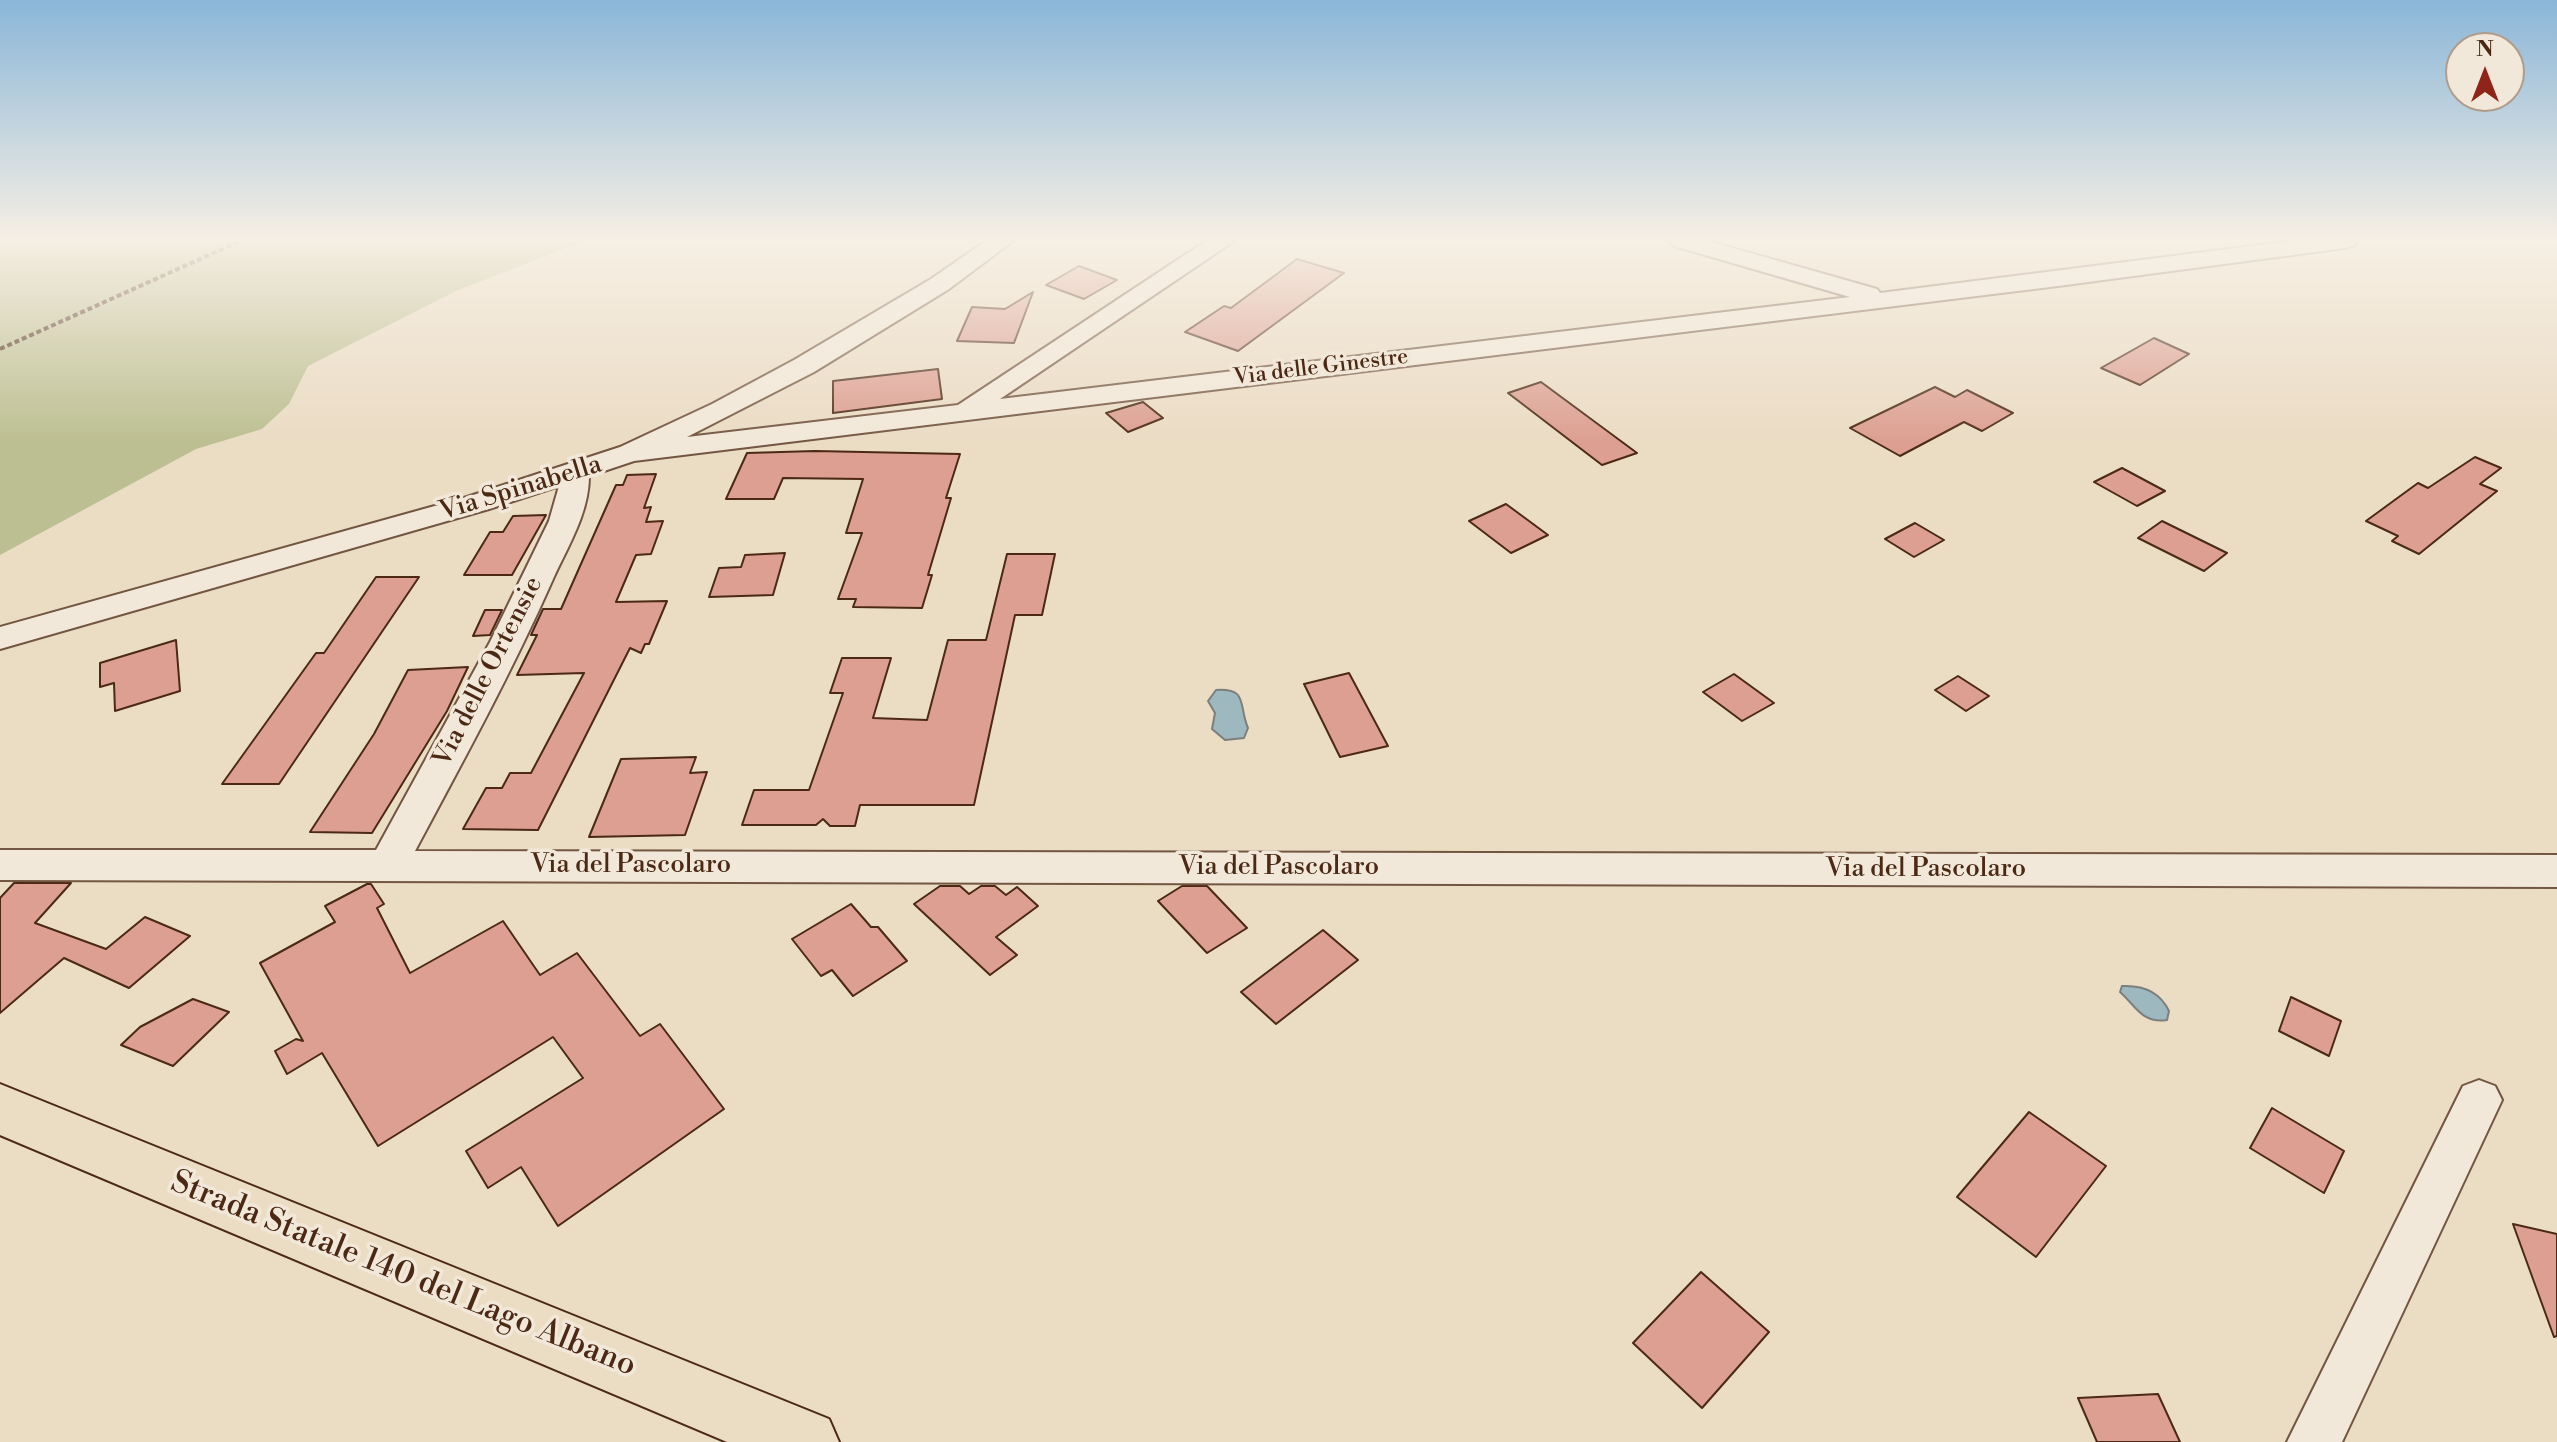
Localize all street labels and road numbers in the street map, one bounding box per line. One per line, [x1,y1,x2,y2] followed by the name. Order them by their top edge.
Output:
[1232,344,1410,392] street label: Via delle Ginestre
[436,450,606,528] street label: Via Spinabella
[428,572,550,772] street label: Via delle Ortensie
[531,850,731,882] street label: Via del Pascolaro
[1179,852,1379,884] street label: Via del Pascolaro
[1826,854,2026,886] street label: Via del Pascolaro
[165,1164,641,1386] street label: Strada Statale 140 del Lago Albano

